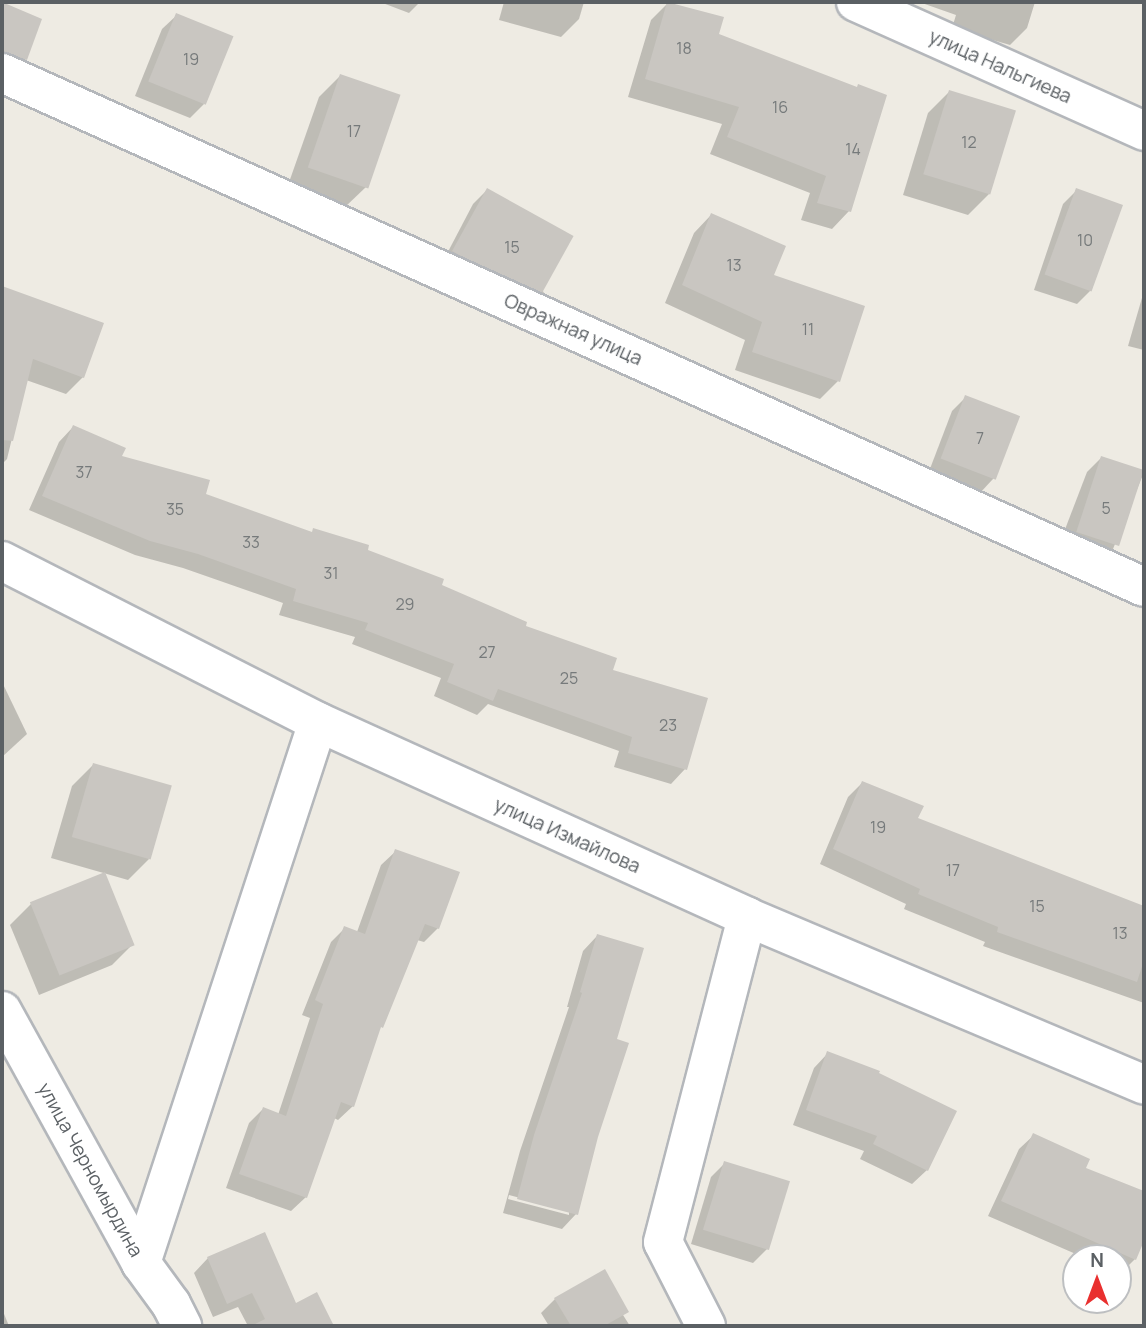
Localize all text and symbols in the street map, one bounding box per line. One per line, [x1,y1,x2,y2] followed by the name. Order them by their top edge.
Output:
[925,25,1075,109] street label: улица Нальгиева
[676,38,692,58] house number: 18
[183,49,199,69] house number: 19
[772,97,788,117] house number: 16
[347,121,361,141] house number: 17
[961,132,977,152] house number: 12
[845,139,861,159] house number: 14
[1077,230,1093,250] house number: 10
[504,237,520,257] house number: 15
[726,255,742,275] house number: 13
[500,289,646,371] street label: Овражная улица
[802,319,814,339] house number: 11
[976,428,984,448] house number: 7
[76,462,92,482] house number: 37
[1101,498,1111,518] house number: 5
[166,499,184,519] house number: 35
[242,532,260,552] house number: 33
[323,563,339,583] house number: 31
[395,594,415,614] house number: 29
[478,642,496,662] house number: 27
[560,668,578,688] house number: 25
[659,715,677,735] house number: 23
[490,794,644,878] street label: улица Измайлова
[870,817,886,837] house number: 19
[946,860,960,880] house number: 17
[1029,896,1045,916] house number: 15
[1112,923,1128,943] house number: 13
[33,1079,147,1261] street label: улица Черномырдина
[1062,1244,1132,1314] north arrow
[1090,1247,1104,1273] text: N

